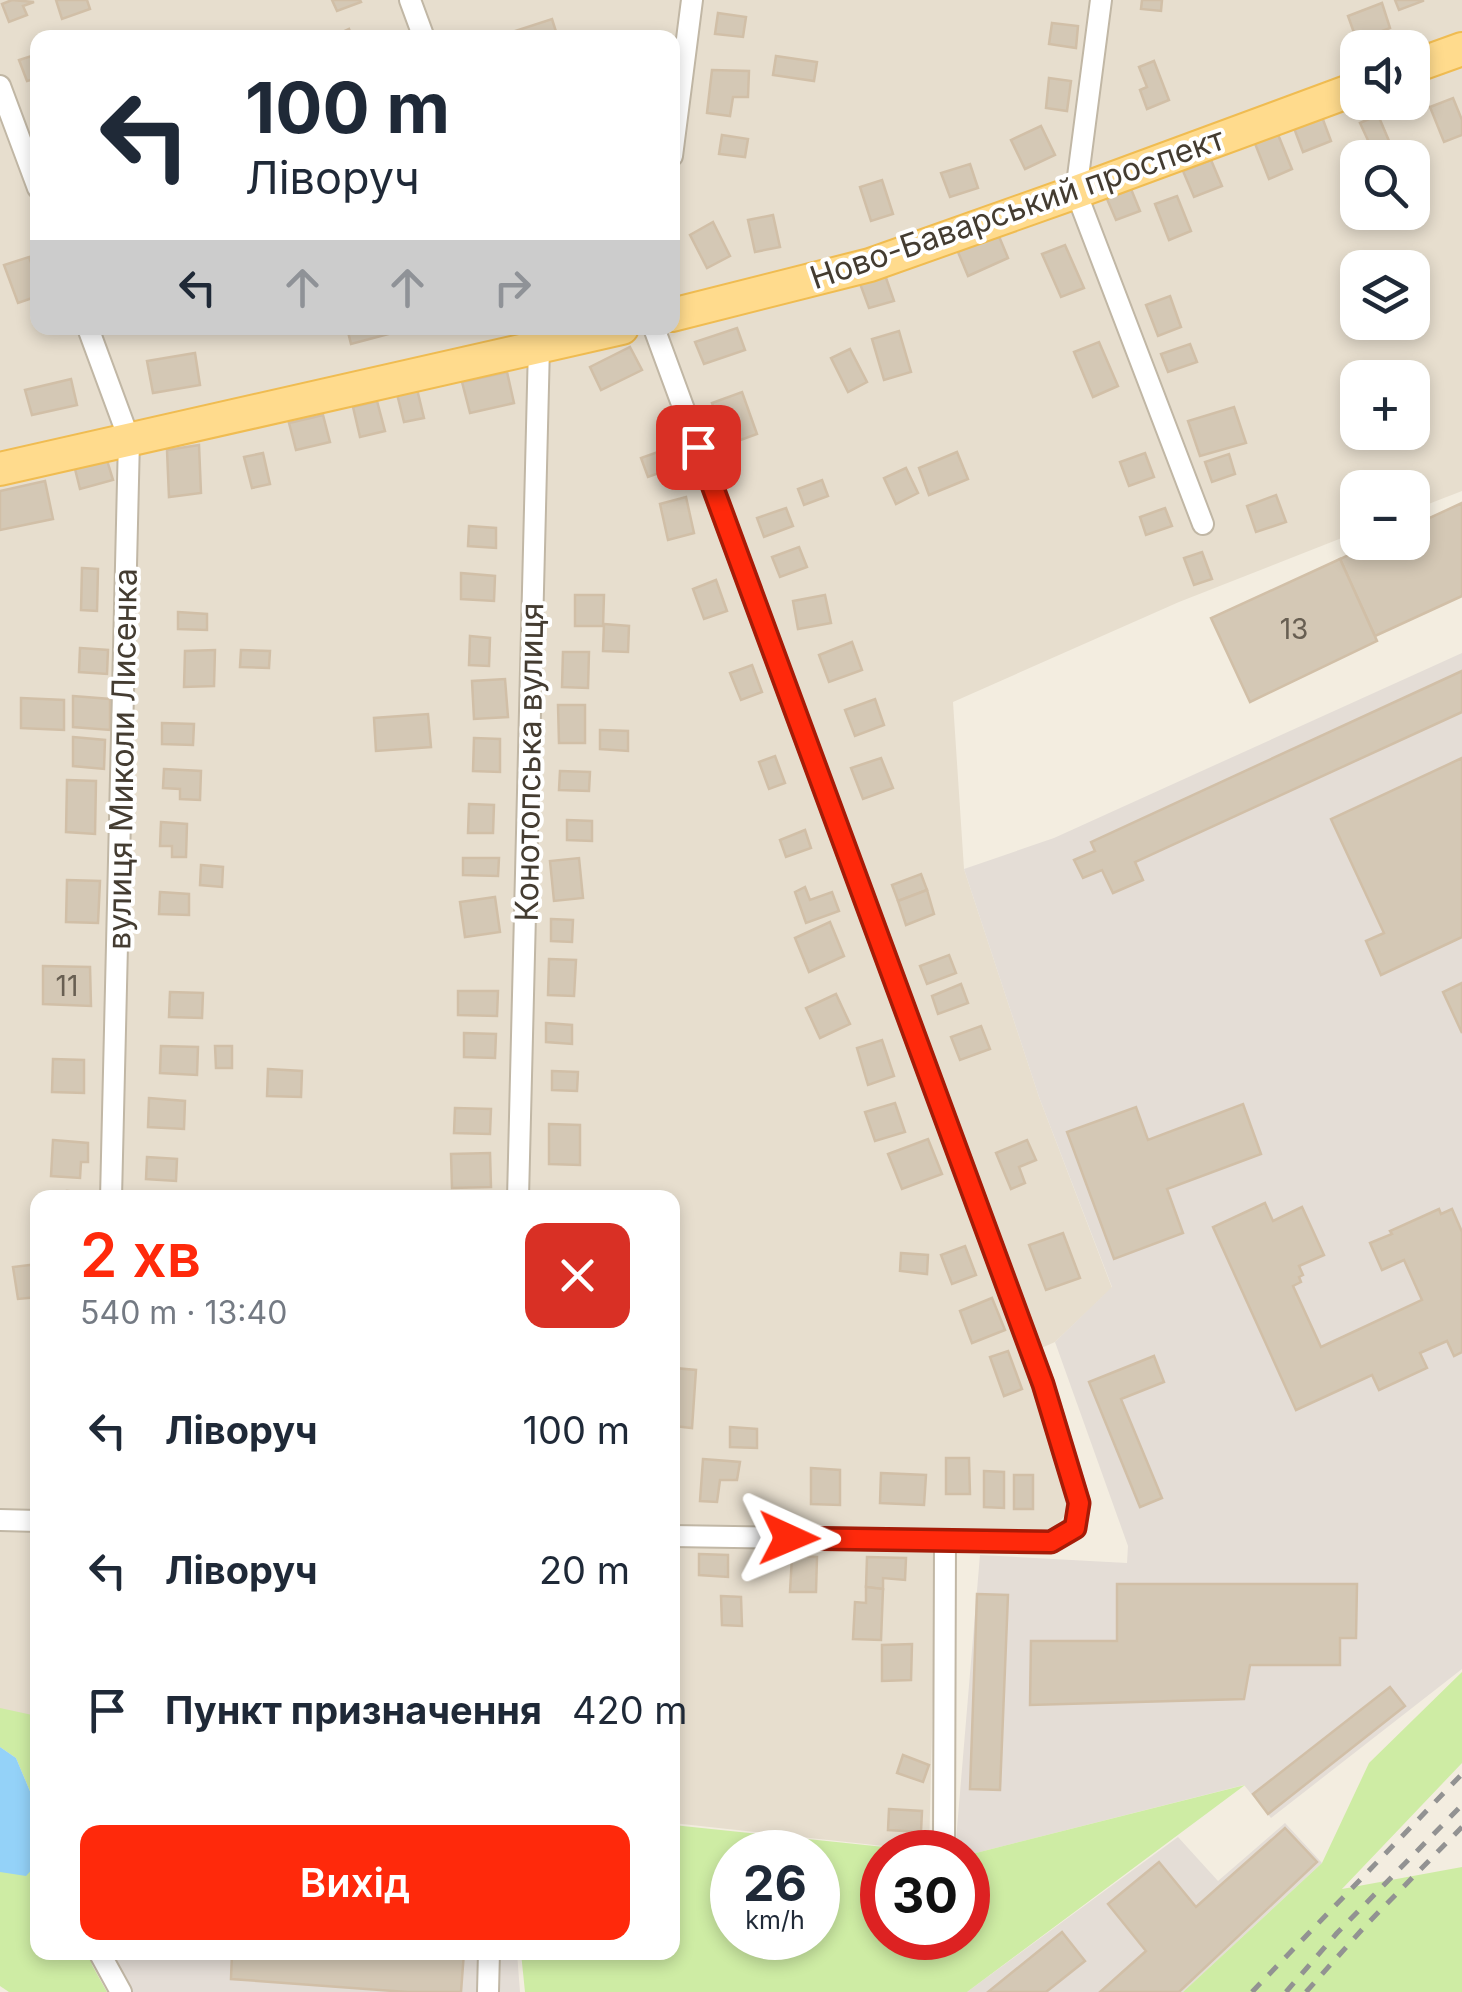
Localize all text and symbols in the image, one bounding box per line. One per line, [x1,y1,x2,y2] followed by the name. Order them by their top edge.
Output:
[1340,30,1430,560] map controls
[1340,30,1430,120] button: sound
[245,65,450,150] text: 100 m
[80,70,210,200] icon: left
[805,119,1229,297] street label: Ново-Баварський проспект
[1340,140,1430,230] button: search
[245,150,420,205] text: Ліворуч
[1340,250,1430,340] button: layers
[170,260,225,315] icon: left
[275,260,330,315] icon: ahead
[380,260,435,315] icon: ahead
[485,260,540,315] icon: right
[1340,360,1430,450] button: +
[656,405,741,490] pin
[671,420,726,475] icon: arrive
[1340,470,1430,560] button: −
[99,568,145,950] street label: вулиця Миколи Лисенка
[507,602,551,922] street label: Конотопська вулиця
[1280,612,1308,646] house number: 13
[56,969,78,1003] house number: 11
[80,1219,201,1291] text: 2 хв
[525,1223,630,1328] button: close
[80,1293,287,1332] text: 540 m · 13:40
[80,1403,135,1458] icon: left
[165,1407,318,1453] text: Ліворуч
[523,1407,630,1453] text: 100 m
[737,1486,841,1590] position arrow
[80,1543,135,1598] icon: left
[165,1547,318,1593] text: Ліворуч
[539,1547,630,1593] text: 20 m
[80,1683,135,1738] icon: arrive
[165,1687,542,1733] text: Пункт призначення
[572,1687,688,1733] text: 420 m
[80,1825,630,1940] button: Вихід
[860,1830,990,1960] speed limit sign: 30
[743,1853,807,1913] text: 26
[745,1905,805,1935] text: km/h

